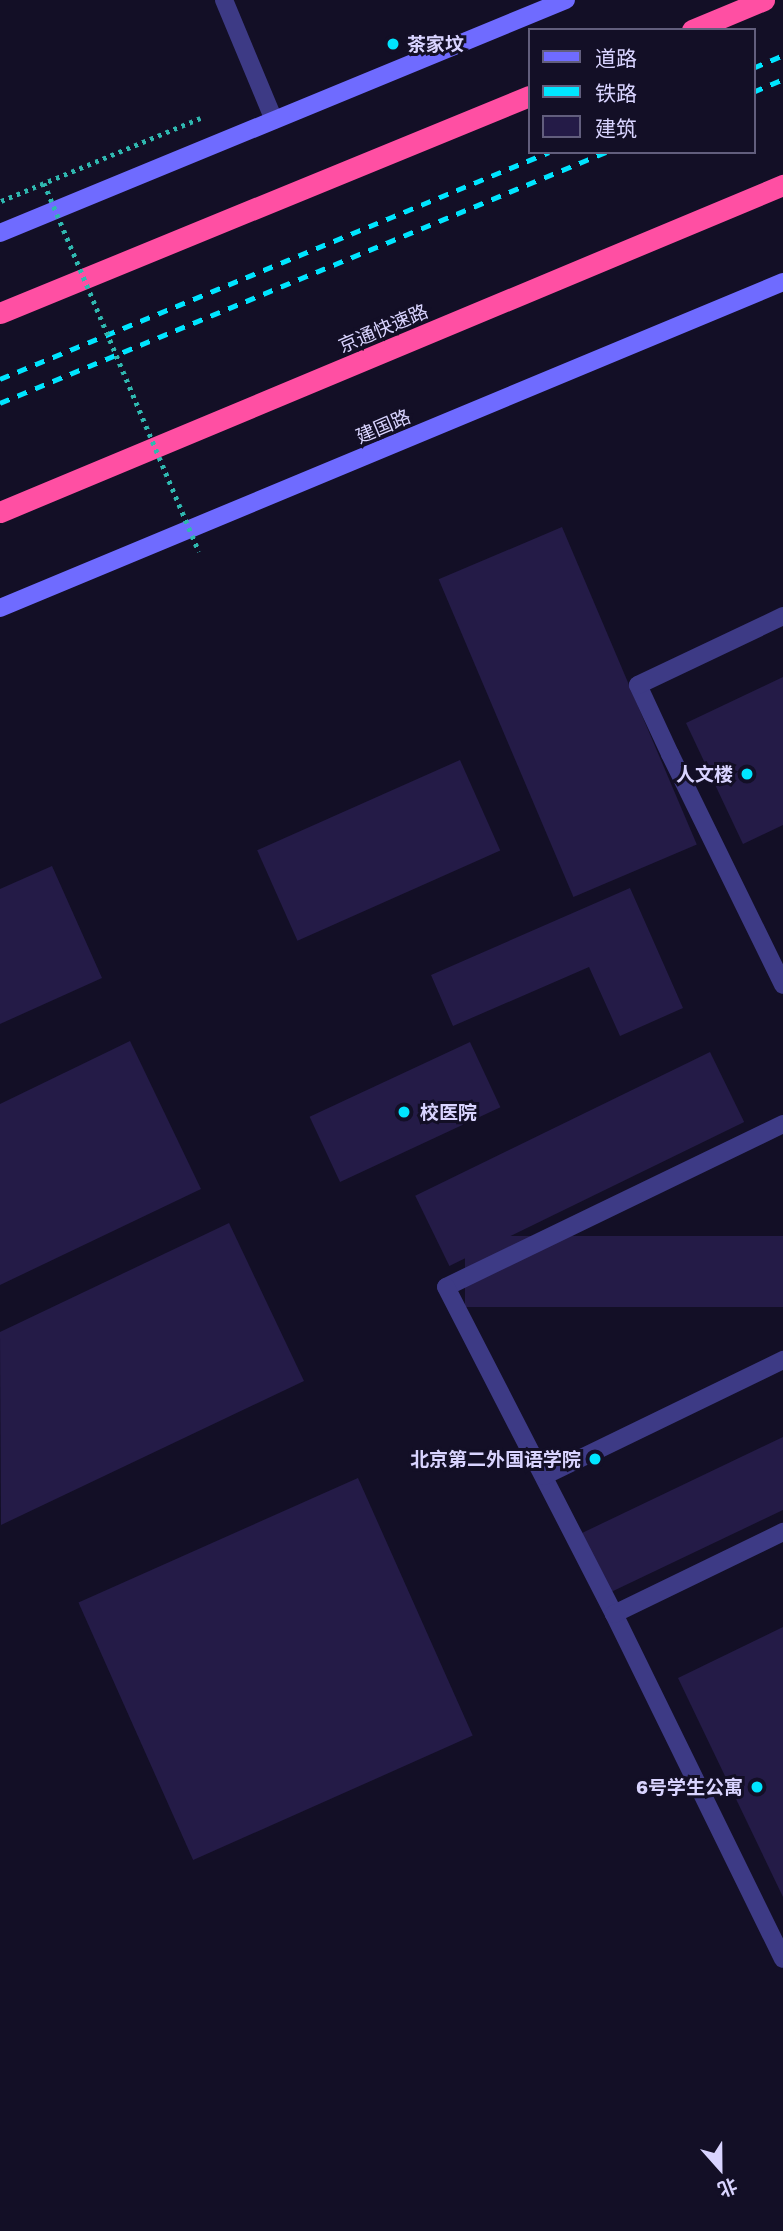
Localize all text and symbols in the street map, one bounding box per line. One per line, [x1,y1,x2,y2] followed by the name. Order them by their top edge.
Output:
[528,28,755,154] legend
[407,33,464,55] place label: 茶家坟
[385,36,401,52] marker: 茶家坟
[595,45,637,71] text: 道路
[595,80,637,106] text: 铁路
[595,115,637,141] text: 建筑
[335,299,431,357] street label: 京通快速路
[352,404,414,448] street label: 建国路
[676,763,733,785] place label: 人文楼
[739,766,755,782] marker: 人文楼
[420,1101,477,1123] place label: 校医院
[394,1102,414,1122] marker: 校医院
[410,1448,581,1470] place label: 北京第二外国语学院
[587,1451,603,1467] marker: 北京第二外国语学院
[636,1776,743,1798] place label: 6号学生公寓
[749,1779,765,1795] marker: 6号学生公寓
[685,2133,755,2203] north arrow
[715,2174,741,2202] text: 北

